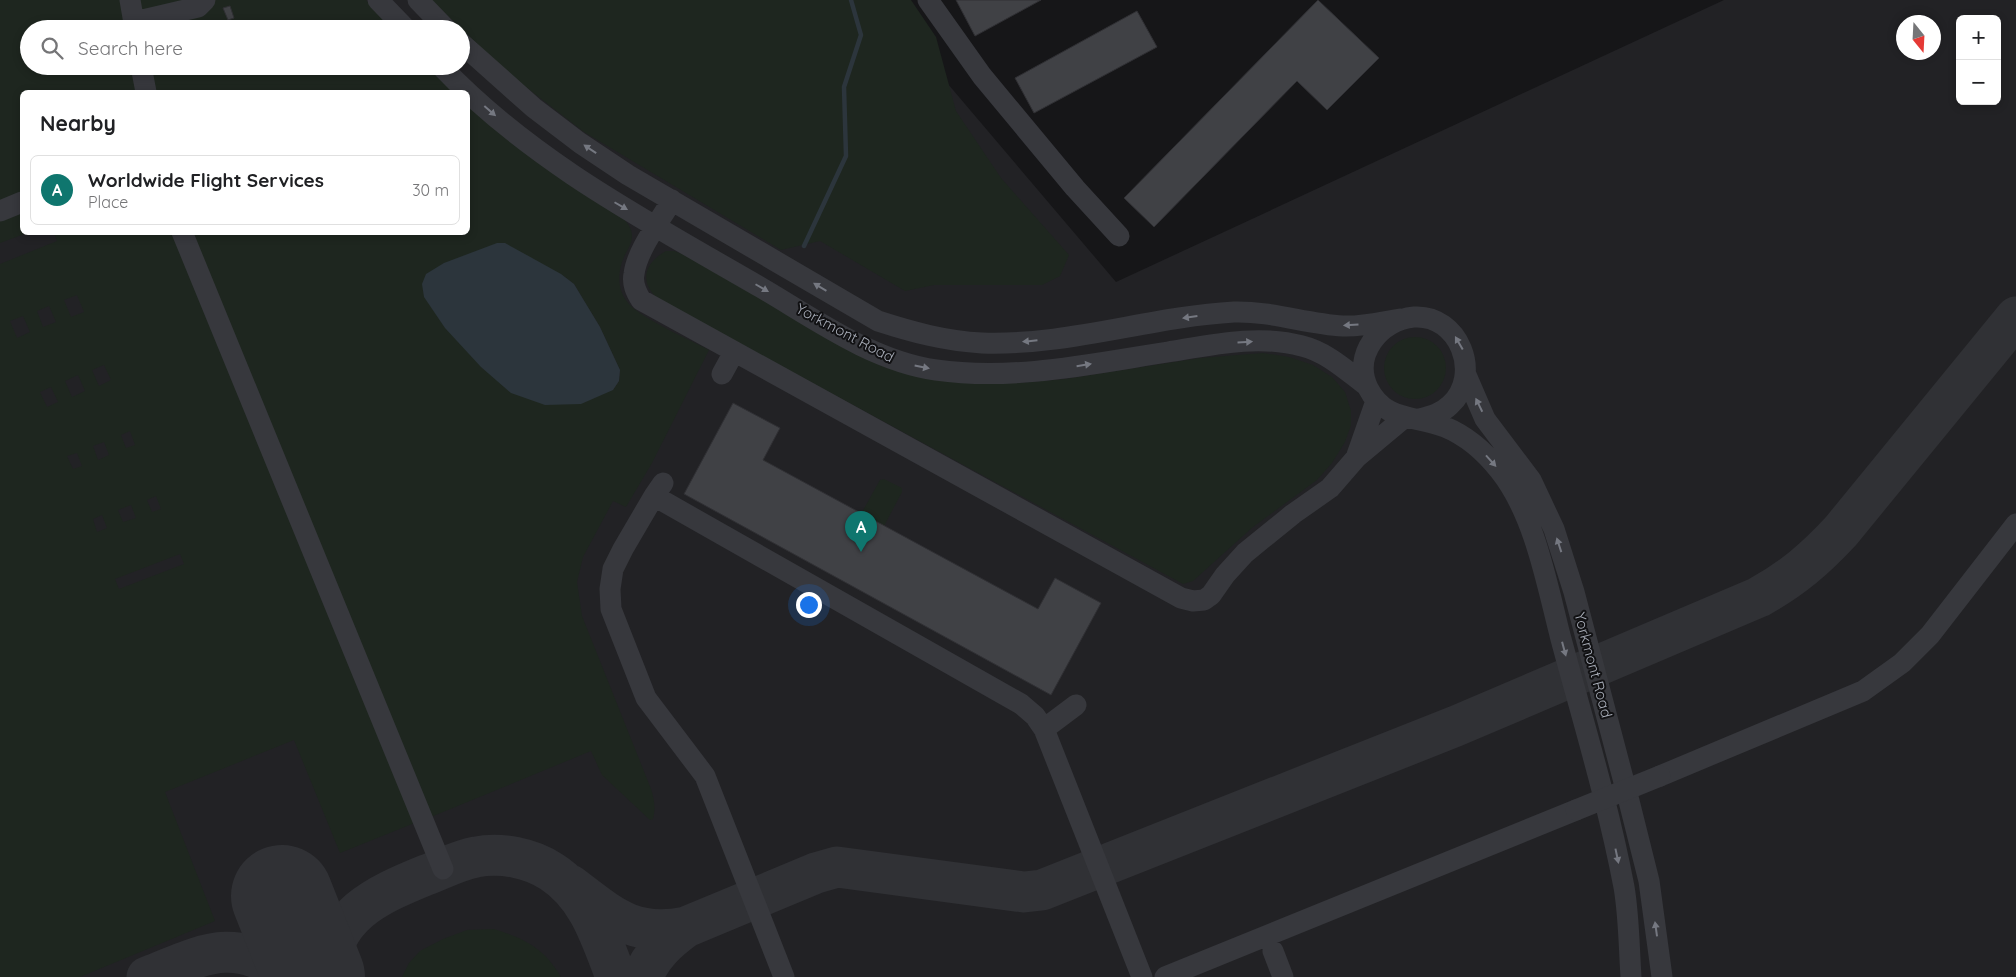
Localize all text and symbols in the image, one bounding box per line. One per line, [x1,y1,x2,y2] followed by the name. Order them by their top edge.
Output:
[1896,15,1941,60] north arrow
[1956,15,2001,105] map controls
[1956,15,2001,60] button: +
[20,20,470,75] search box
[38,34,66,62] icon: search
[78,36,183,60] text: Search here
[1956,60,2001,105] button: −
[483,105,495,117] one-way arrow
[40,110,116,136] text: Nearby
[583,144,597,154] one-way arrow
[88,168,324,192] text: Worldwide Flight Services
[52,180,62,200] text: A
[412,180,449,200] text: 30 m
[88,192,128,212] text: Place
[615,202,628,211] one-way arrow
[813,282,826,291] one-way arrow
[755,283,768,292] one-way arrow
[793,299,898,366] street label: Yorkmont Road
[1182,313,1198,321] one-way arrow
[1343,322,1359,330] one-way arrow
[1021,337,1037,345] one-way arrow
[1454,337,1463,350] one-way arrow
[1237,338,1253,346] one-way arrow
[1076,361,1092,369] one-way arrow
[915,364,931,372] one-way arrow
[1474,398,1482,412] one-way arrow
[1485,454,1497,466] one-way arrow
[845,511,877,552] pin: A
[1554,538,1562,553] one-way arrow
[796,592,822,618] your location
[1570,610,1617,720] street label: Yorkmont Road
[1560,641,1568,656] one-way arrow
[1613,849,1621,864] one-way arrow
[1651,920,1659,936] one-way arrow

